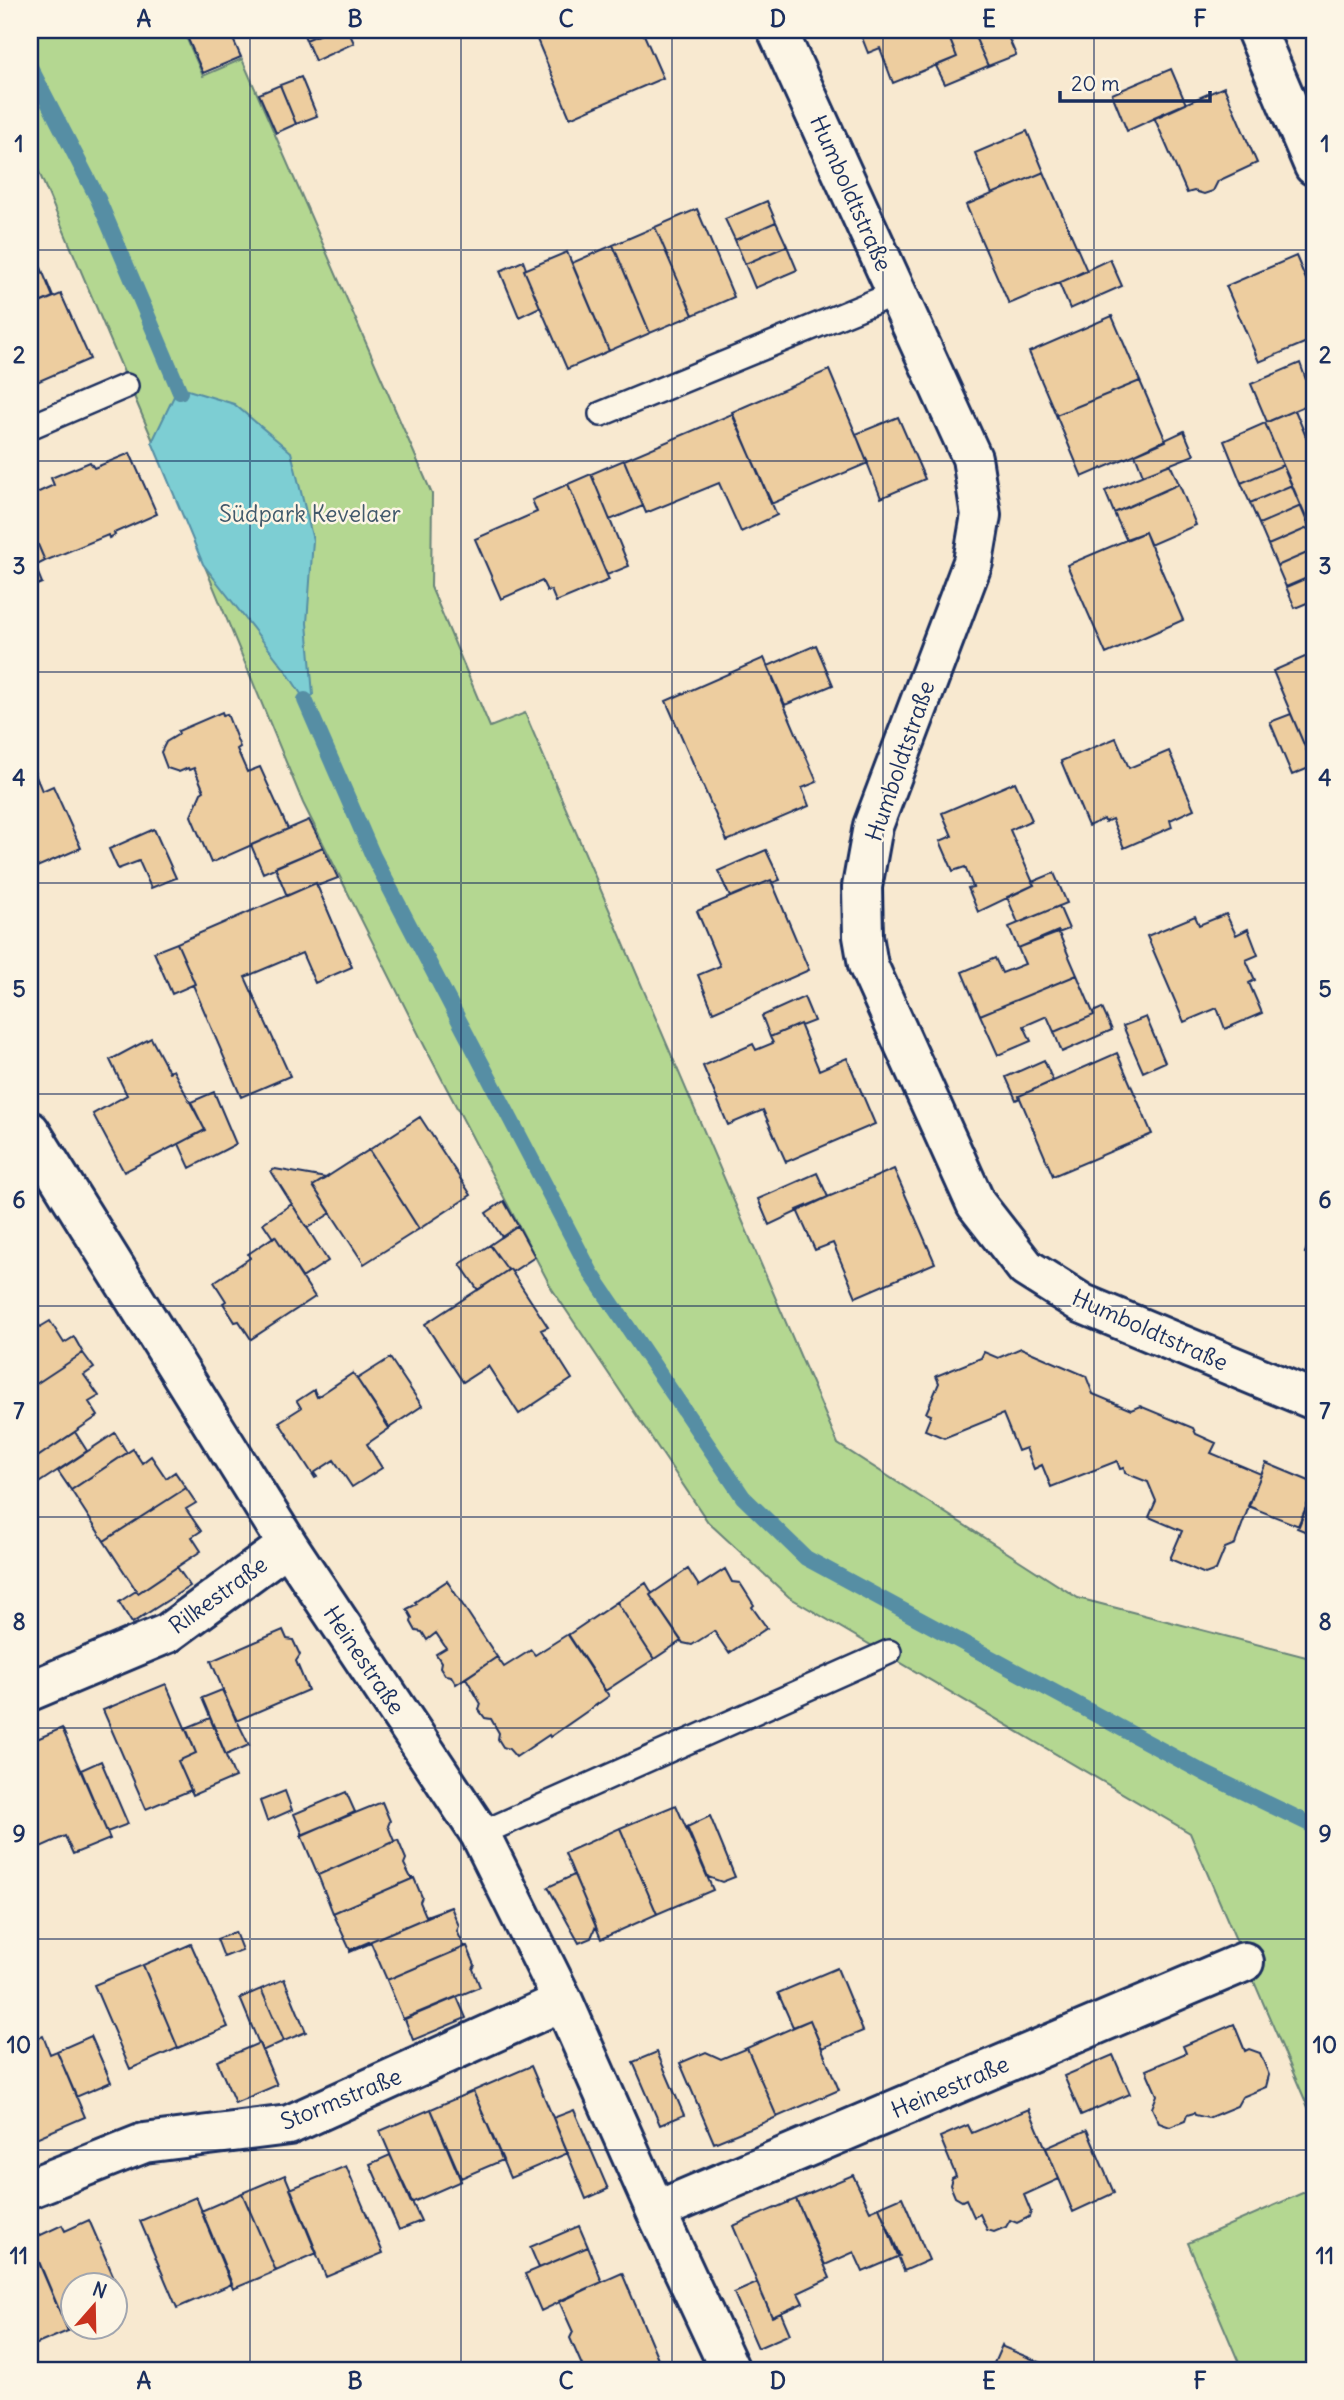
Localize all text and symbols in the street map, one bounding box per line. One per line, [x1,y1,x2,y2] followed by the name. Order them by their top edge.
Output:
[137,4,152,33] text: A
[347,4,363,33] text: B
[558,4,574,33] text: C
[770,4,786,33] text: D
[982,4,996,33] text: E
[1193,4,1207,33] text: F
[1060,60,1211,104] scale bar
[1071,70,1120,97] text: 20 m
[804,110,899,275] street label: Humboldtstraße
[14,129,24,158] text: 1
[1320,129,1330,158] text: 1
[13,340,26,369] text: 2
[1319,340,1332,369] text: 2
[219,499,402,528] park label: Südpark Kevelaer
[12,551,26,580] text: 3
[1318,551,1332,580] text: 3
[859,677,941,845] street label: Humboldtstraße
[12,763,26,792] text: 4
[1318,763,1332,792] text: 4
[12,974,26,1003] text: 5
[1318,974,1332,1003] text: 5
[12,1185,26,1214] text: 6
[1318,1185,1332,1214] text: 6
[1068,1282,1233,1377] street label: Humboldtstraße
[13,1396,25,1425] text: 7
[1319,1396,1331,1425] text: 7
[163,1549,272,1640] street label: Rilkestraße
[317,1600,411,1720] street label: Heinestraße
[12,1607,26,1636] text: 8
[1318,1607,1332,1636] text: 8
[12,1819,26,1848] text: 9
[1318,1819,1332,1848] text: 9
[7,2030,31,2059] text: 10
[1313,2030,1337,2059] text: 10
[887,2049,1013,2124] street label: Heinestraße
[276,2061,406,2136] street label: Stormstraße
[10,2241,28,2270] text: 11
[1316,2241,1334,2270] text: 11
[60,2270,130,2340] north arrow
[90,2277,110,2304] text: N
[137,2366,152,2395] text: A
[347,2366,363,2395] text: B
[558,2366,574,2395] text: C
[770,2366,786,2395] text: D
[982,2366,996,2395] text: E
[1193,2366,1207,2395] text: F

